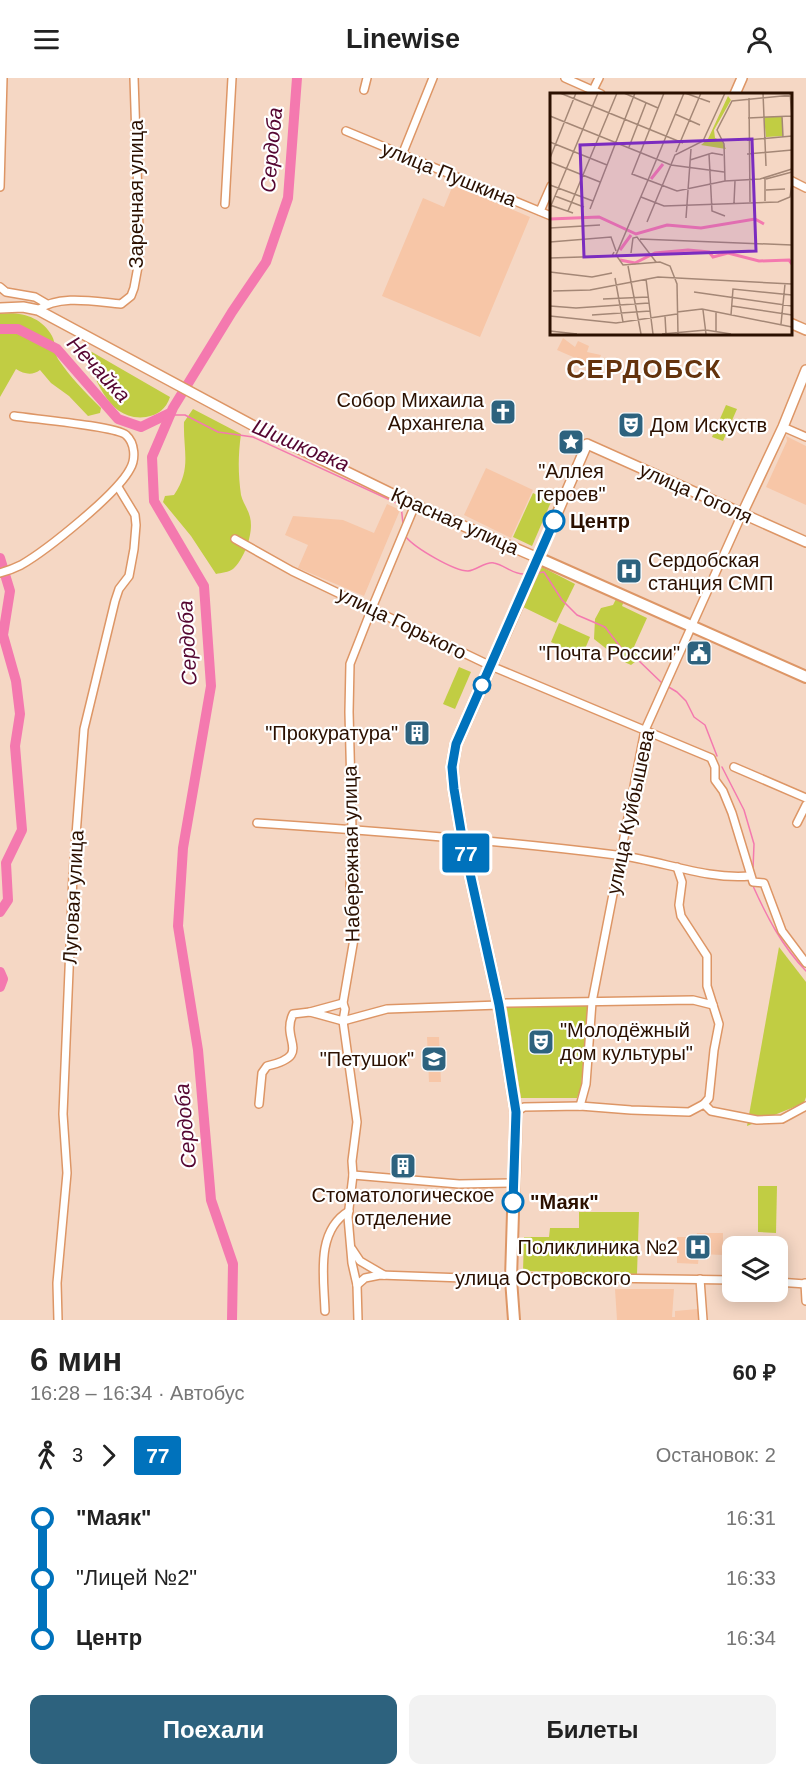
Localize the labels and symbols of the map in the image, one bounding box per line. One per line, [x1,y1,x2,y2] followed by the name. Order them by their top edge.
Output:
[550,93,791,334] inset map
[256,107,286,193] water label: Сердоба
[125,119,147,268] street label: Заречная улица
[379,137,520,211] street label: улица Пушкина
[63,331,135,407] water label: Нечайка
[566,354,722,384] district label: СЕРДОБСК
[336,389,485,434] place label: Собор Михаила Архангела
[488,397,518,427] church icon: Собор Михаила Архангела
[616,410,646,440] theatre icon: Дом Искуств
[249,414,353,476] water label: Шишковка
[650,414,767,436] place label: Дом Искуств
[556,427,586,457] place icon: "Аллея героев"
[636,458,756,528] street label: улица Гоголя
[536,460,606,505] place label: "Аллея героев"
[388,483,523,559] street label: Красная улица
[543,510,565,532] marker: Центр
[570,510,630,532] place label: Центр
[648,549,773,594] place label: Сердобская станция СМП
[614,556,644,586] hospital icon: Сердобская станция СМП
[334,582,470,664] street label: улица Горького
[173,600,201,686] water label: Сердоба
[684,638,714,668] public building icon: "Почта России"
[539,642,680,664] place label: "Почта России"
[473,676,491,694] unlabelled marker
[402,718,432,748] building icon: "Прокуратура"
[265,722,398,744] place label: "Прокуратура"
[602,727,658,896] street label: улица Куйбышева
[338,765,364,943] street label: Набережная улица
[59,829,88,965] street label: Луговая улица
[439,834,493,872] line badge: 77
[560,1019,693,1064] place label: "Молодёжный дом культуры"
[526,1027,556,1057] theatre icon: "Молодёжный дом культуры"
[419,1044,449,1074] school or university icon: "Петушок"
[320,1048,414,1070] place label: "Петушок"
[170,1083,200,1169] water label: Сердоба
[388,1151,418,1181] building icon: Стоматологическое отделение
[312,1184,494,1229] place label: Стоматологическое отделение
[502,1191,524,1213] marker: "Маяк"
[530,1191,599,1213] place label: "Маяк"
[683,1232,713,1262] hospital icon: Поликлиника №2
[518,1236,678,1258] place label: Поликлиника №2
[455,1267,631,1289] street label: улица Островского

